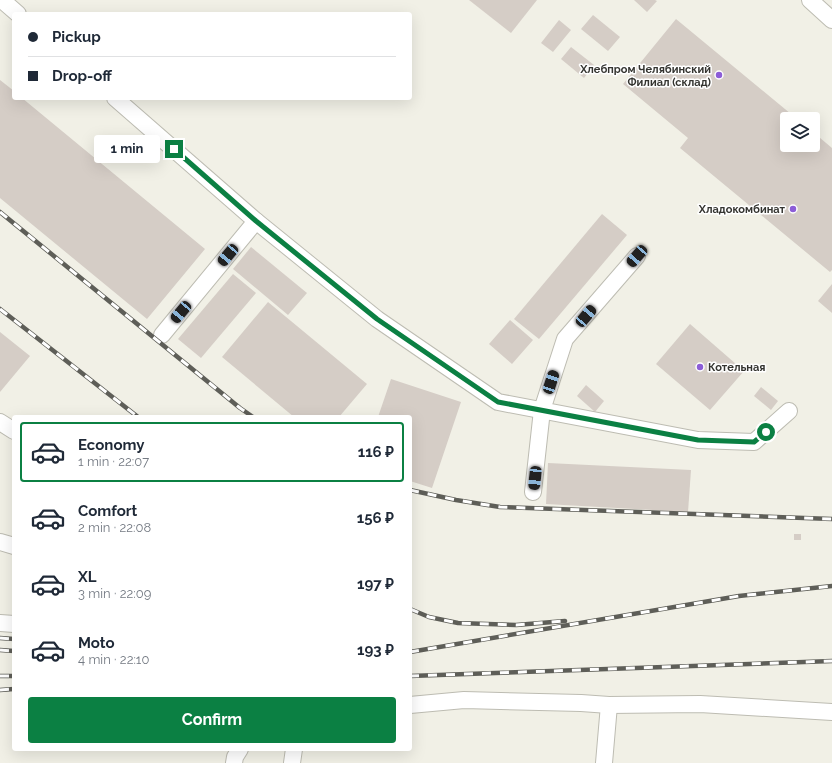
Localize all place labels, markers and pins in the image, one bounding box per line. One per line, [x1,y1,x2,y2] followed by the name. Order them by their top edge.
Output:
[579,63,712,89] place label: Хлебпром Челябинский Филиал (склад)
[714,70,724,80] marker: Хлебпром Челябинский Филиал (склад)
[698,203,786,216] place label: Хладокомбинат
[788,204,798,214] marker: Хладокомбинат
[708,361,765,374] place label: Котельная
[695,362,705,372] marker: Котельная

